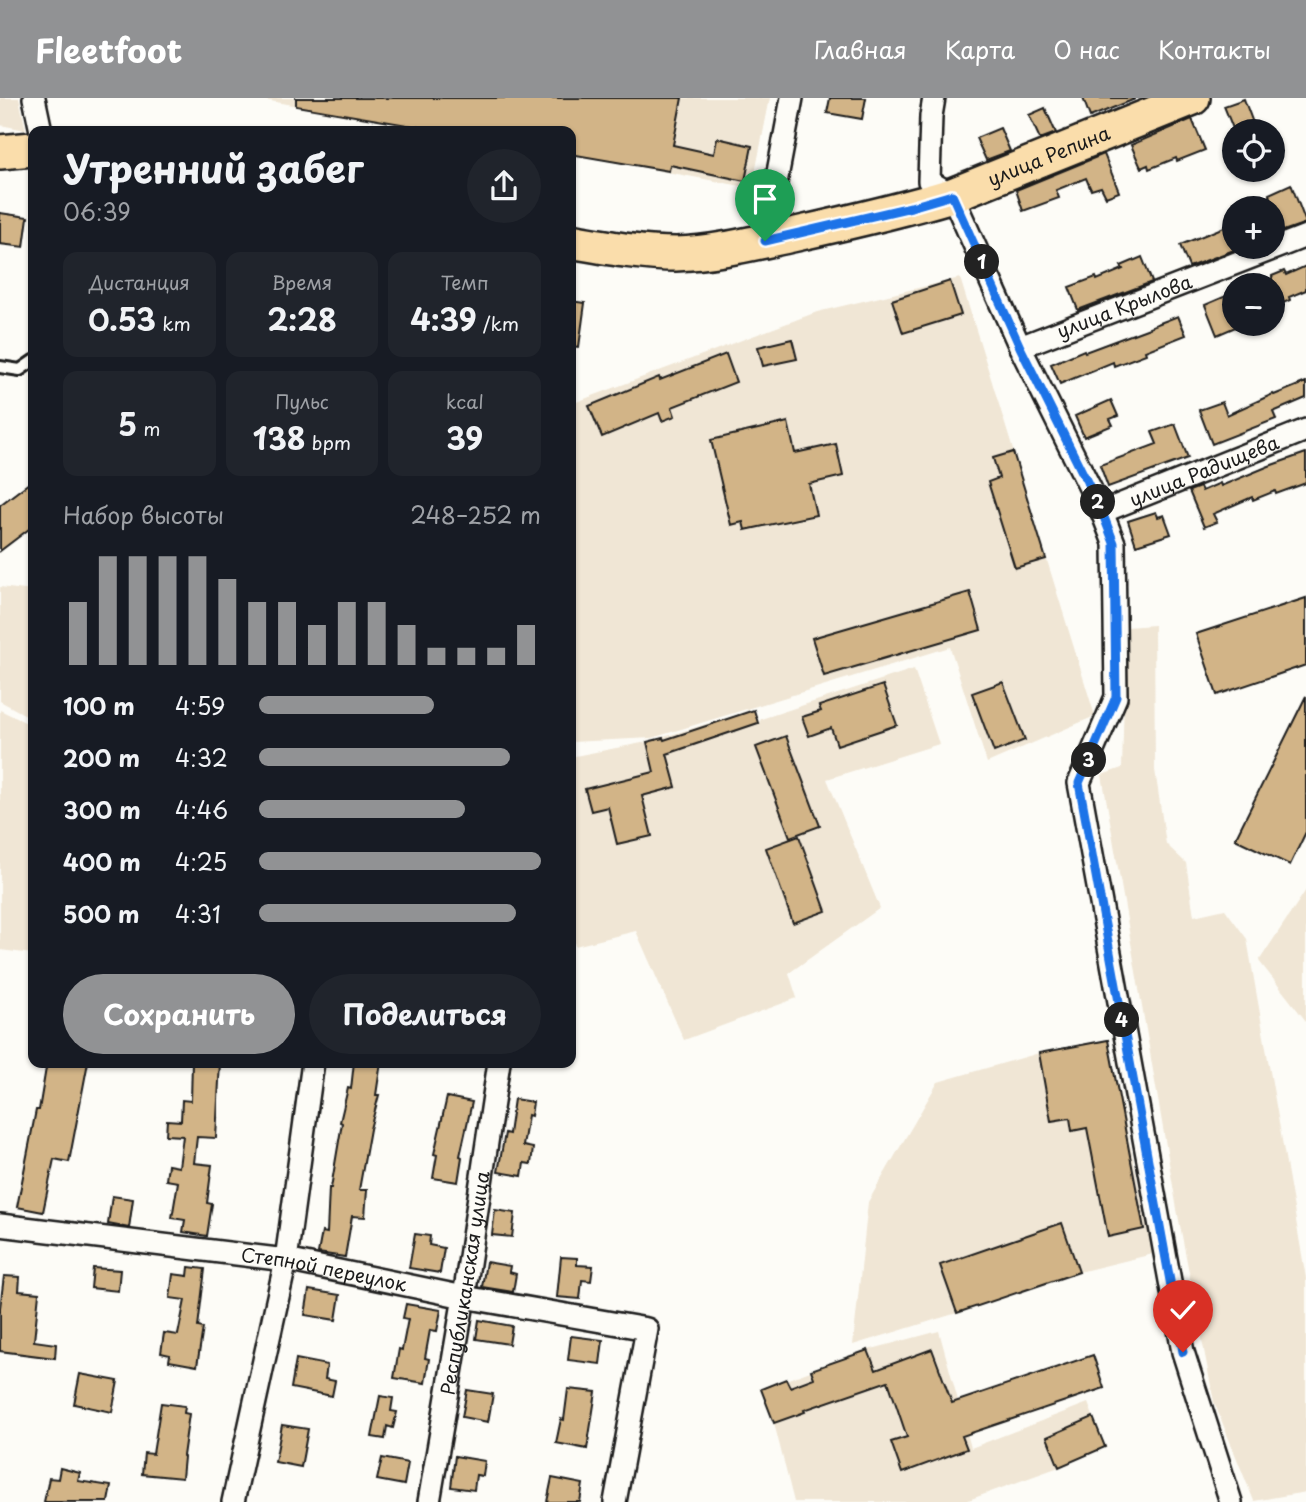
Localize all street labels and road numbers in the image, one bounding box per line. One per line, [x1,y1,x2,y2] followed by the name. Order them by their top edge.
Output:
[983,118,1114,192] street label: улица Репина
[1052,267,1196,344] street label: улица Крылова
[1125,427,1283,513] street label: улица Радищева
[433,1169,496,1397] street label: Республиканская улица
[240,1240,410,1298] street label: Степной переулок

